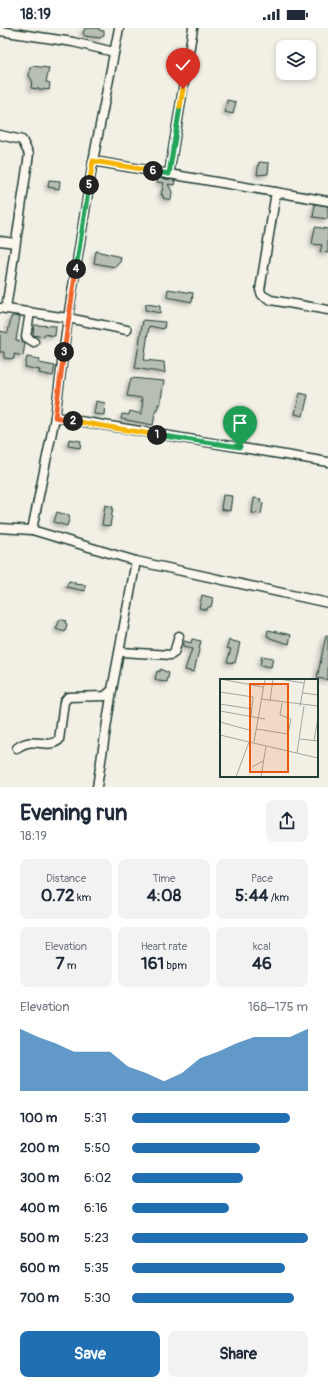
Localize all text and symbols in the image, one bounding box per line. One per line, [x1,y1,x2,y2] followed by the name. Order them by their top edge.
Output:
[20,5,51,24] text: 18:19
[276,40,316,80] map controls
[276,40,316,80] button: layers
[166,48,200,89] pin
[172,54,194,76] icon: check
[143,161,163,181] pin: 6
[150,164,156,177] text: 6
[79,175,99,195] pin: 5
[86,178,92,191] text: 5
[66,259,86,279] pin: 4
[73,262,79,275] text: 4
[54,342,74,362] pin: 3
[61,345,67,358] text: 3
[223,406,257,447] pin
[63,411,83,431] pin: 2
[229,412,251,434] icon: arrive
[70,414,76,427] text: 2
[147,425,167,445] pin: 1
[155,428,159,441] text: 1
[220,679,318,777] inset map
[20,799,128,827] text: Evening run
[266,800,308,842] button: share
[20,828,47,844] text: 18:19
[46,872,86,885] text: Distance
[153,872,176,885] text: Time
[251,872,273,885] text: Pace
[41,885,75,906] text: 0.72
[147,885,181,906] text: 4:08
[235,885,268,906] text: 5:44
[75,891,91,904] text: km
[268,891,289,904] text: /km
[45,940,87,953] text: Elevation
[141,940,187,953] text: Heart rate
[253,940,271,953] text: kcal
[55,953,64,974] text: 7
[141,953,164,974] text: 161
[252,953,272,974] text: 46
[64,959,77,972] text: m
[164,959,187,972] text: bpm
[20,999,70,1015] text: Elevation
[248,999,308,1015] text: 168–175 m
[20,1110,57,1126] text: 100 m
[84,1110,107,1126] text: 5:31
[20,1140,59,1156] text: 200 m
[84,1140,110,1156] text: 5:50
[20,1170,59,1186] text: 300 m
[84,1170,111,1186] text: 6:02
[20,1200,60,1216] text: 400 m
[84,1200,108,1216] text: 6:16
[20,1230,59,1246] text: 500 m
[84,1230,109,1246] text: 5:23
[20,1260,60,1276] text: 600 m
[84,1260,109,1276] text: 5:35
[20,1290,59,1306] text: 700 m
[84,1290,111,1306] text: 5:30
[20,1331,160,1377] button: Save
[168,1331,308,1377] button: Share

